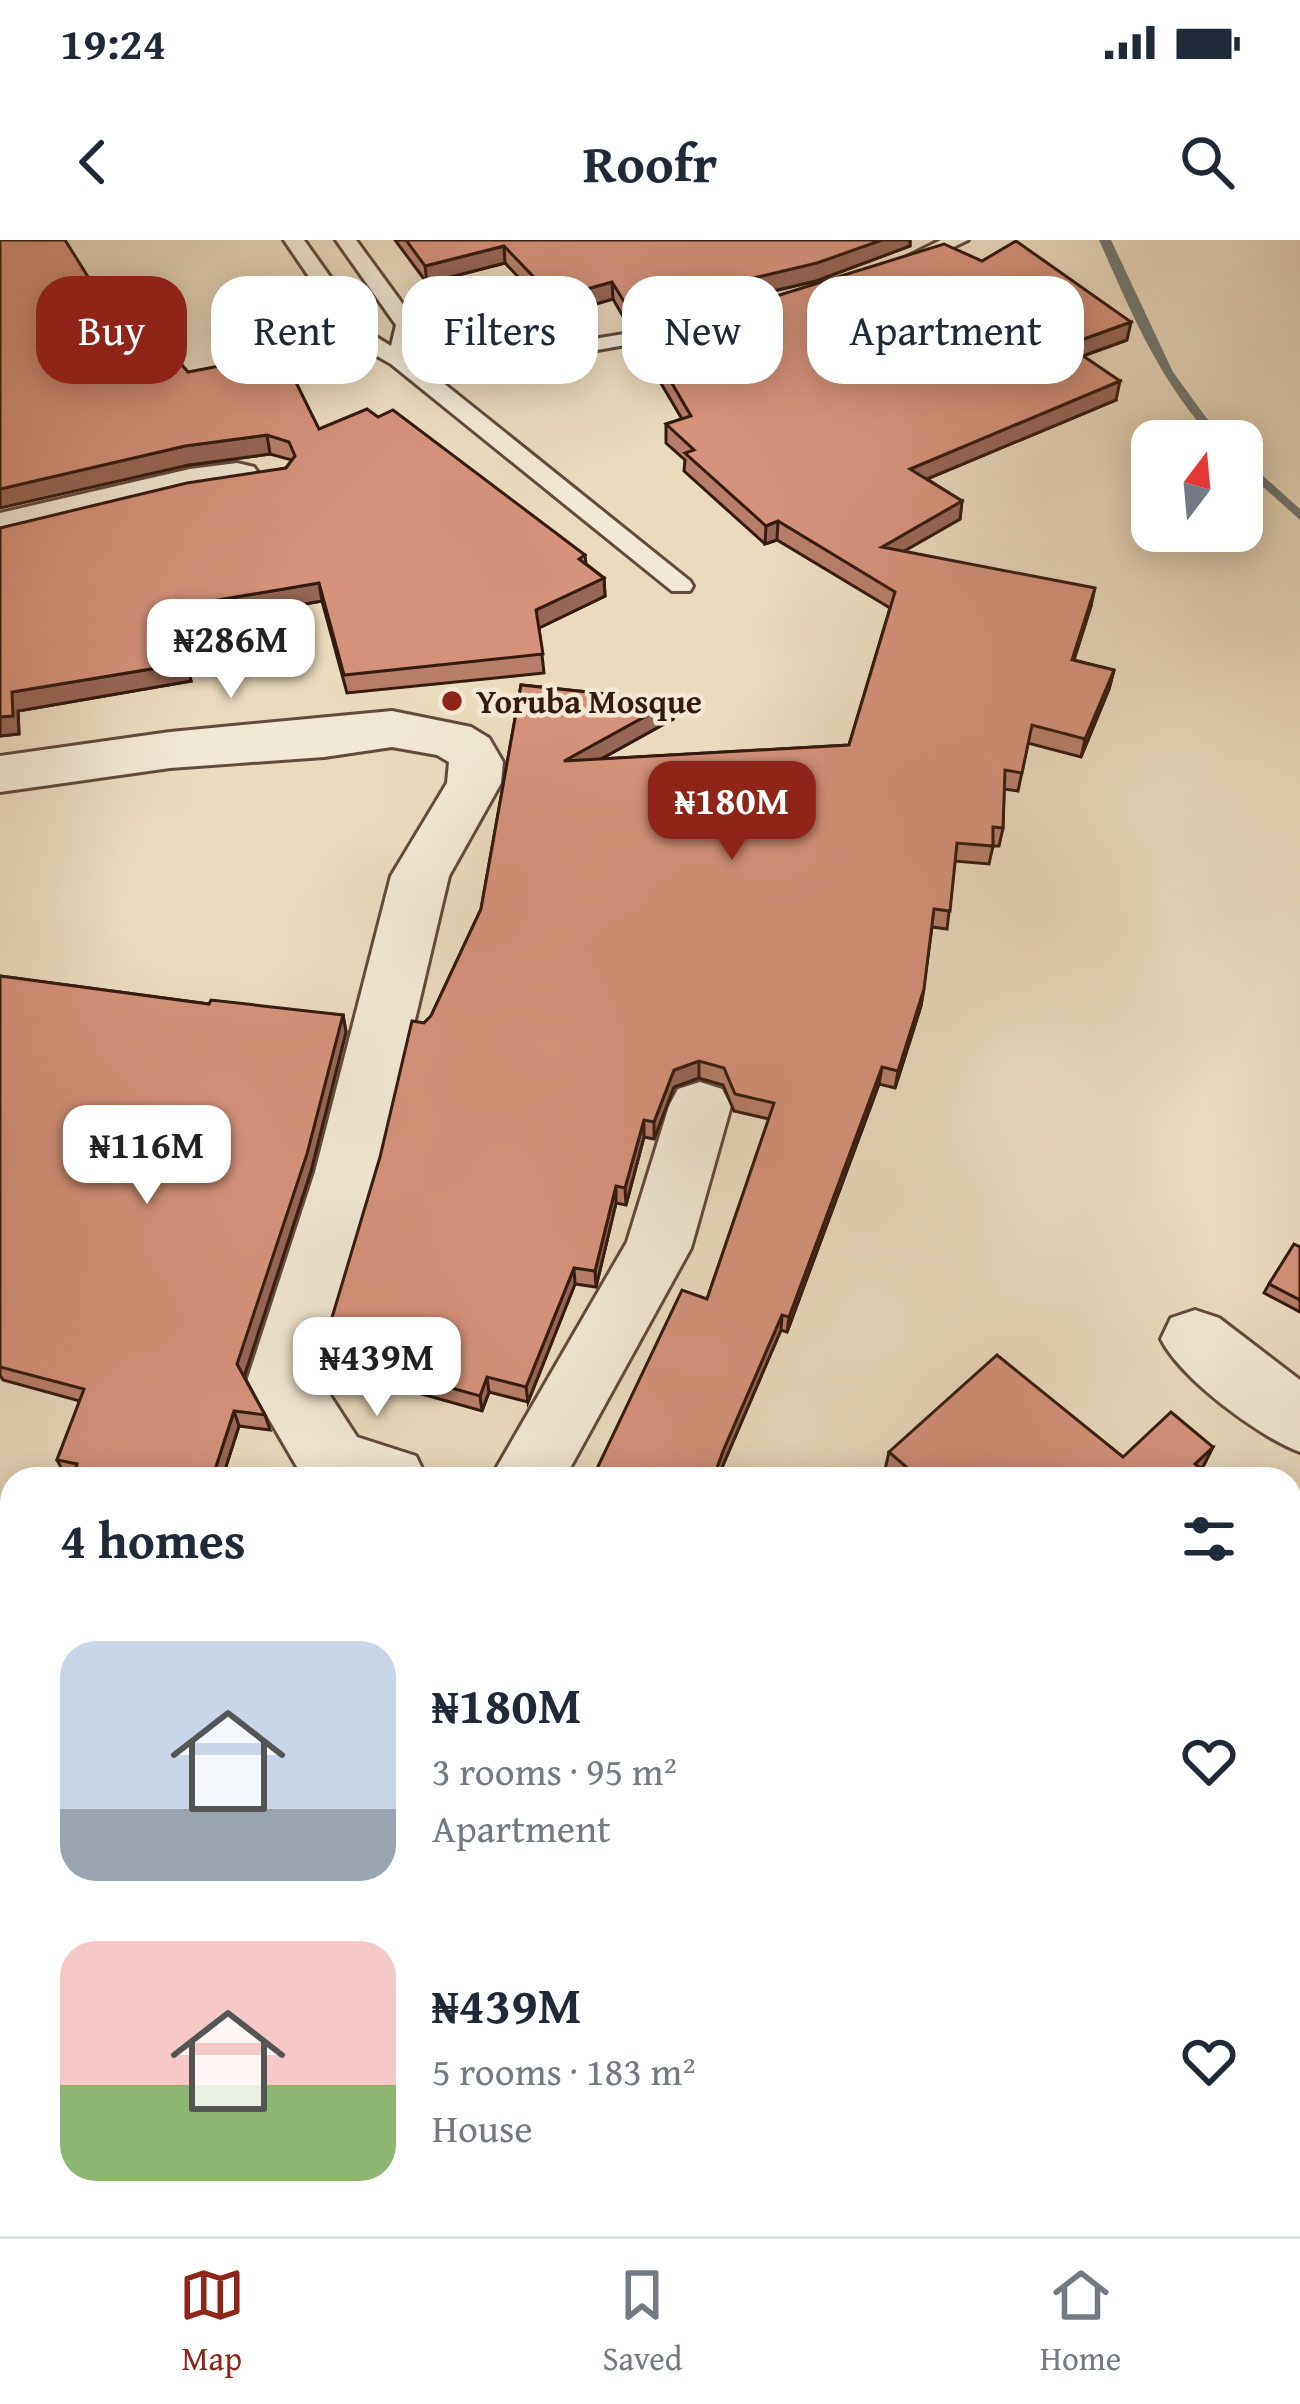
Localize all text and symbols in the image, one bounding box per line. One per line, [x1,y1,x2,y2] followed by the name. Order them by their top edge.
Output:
[60,10,166,75] text: 19:24
[583,123,717,202] text: Roofr
[60,129,126,195] icon: back
[1174,129,1240,195] icon: search
[36,276,187,384] chip: Buy
[211,276,378,384] chip: Rent
[402,276,598,384] chip: Filters
[622,276,783,384] chip: New
[807,276,1084,384] chip: Apartment
[1131,420,1263,552] north arrow
[1131,420,1263,552] map controls
[147,599,315,701] pin: ₦286M
[174,609,288,666] text: ₦286M
[476,677,702,725] place label: Yoruba Mosque
[439,688,465,714] marker: Yoruba Mosque
[648,761,816,863] pin: ₦180M
[675,771,789,828] text: ₦180M
[63,1105,231,1207] pin: ₦116M
[90,1115,204,1172] text: ₦116M
[293,1317,461,1419] pin: ₦439M
[320,1327,434,1384] text: ₦439M
[60,1502,246,1577] text: 4 homes
[1176,1506,1242,1572] icon: filters
[432,1667,582,1742] text: ₦180M
[156,1689,300,1833] icon: home
[1176,1728,1242,1794] icon: heart
[432,1742,677,1799] text: 3 rooms · 95 m²
[432,1799,611,1856] text: Apartment
[432,1967,582,2042] text: ₦439M
[156,1989,300,2133] icon: home
[1176,2028,1242,2094] icon: heart
[432,2042,696,2099] text: 5 rooms · 183 m²
[432,2099,533,2156] text: House
[179,2262,245,2382] tab: Map
[602,2262,682,2382] tab: Saved
[1040,2262,1121,2382] tab: Home

